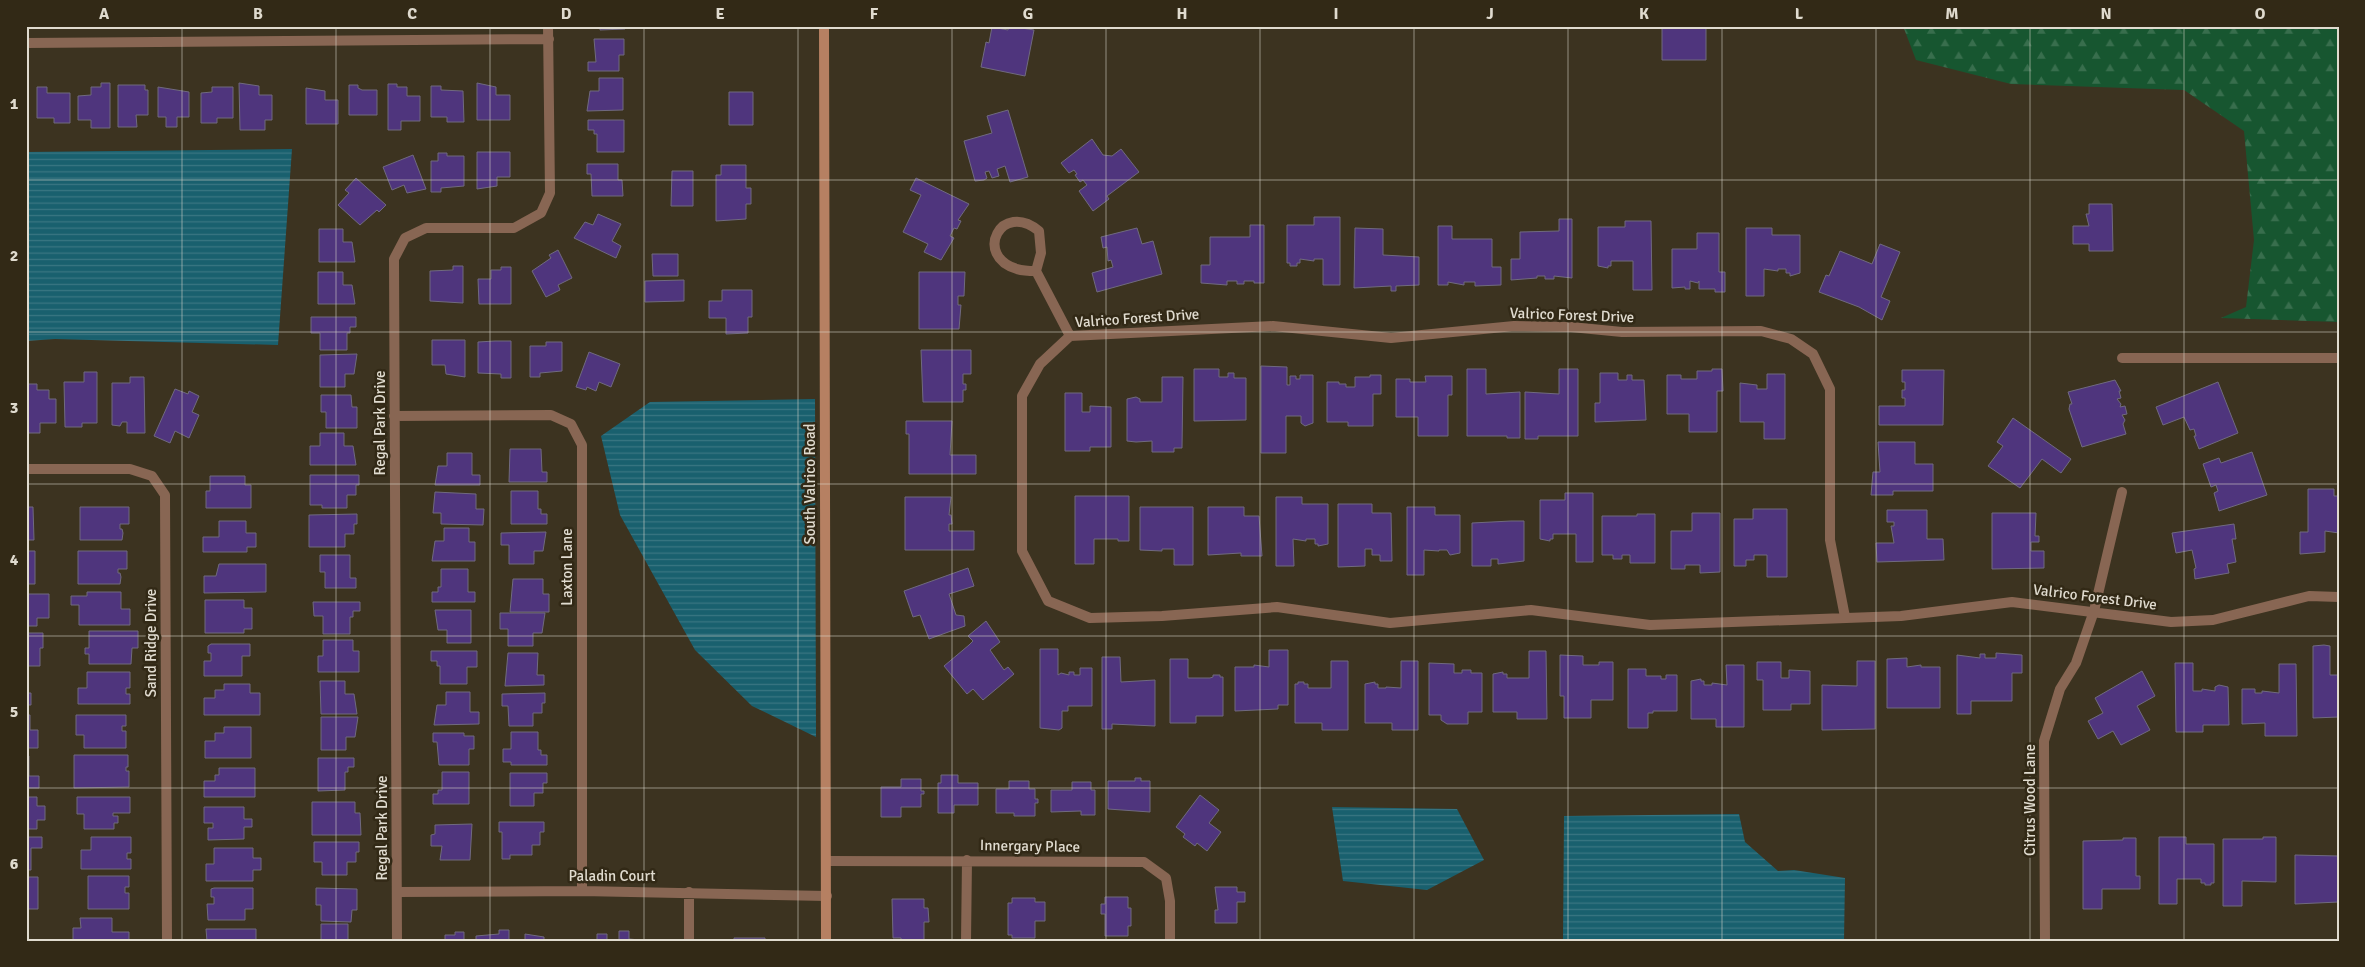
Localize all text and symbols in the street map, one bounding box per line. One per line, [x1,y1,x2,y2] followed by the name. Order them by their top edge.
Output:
[99,4,110,24] text: A
[253,4,263,24] text: B
[407,4,417,24] text: C
[561,4,572,24] text: D
[715,4,725,24] text: E
[870,4,879,24] text: F
[1023,4,1033,24] text: G
[1177,4,1187,24] text: H
[1333,4,1339,24] text: I
[1486,4,1494,24] text: J
[1639,4,1649,24] text: K
[1795,4,1804,24] text: L
[1945,4,1959,24] text: M
[2100,4,2112,24] text: N
[2255,4,2266,24] text: O
[10,94,19,114] text: 1
[10,246,18,266] text: 2
[1509,304,1635,326] street label: Valrico Forest Drive
[1074,305,1200,331] street label: Valrico Forest Drive
[371,370,389,476] street label: Regal Park Drive
[10,398,18,418] text: 3
[801,423,819,545] street label: South Valrico Road
[558,528,576,606] street label: Laxton Lane
[10,550,19,570] text: 4
[2032,580,2158,614] street label: Valrico Forest Drive
[142,589,160,697] street label: Sand Ridge Drive
[10,702,18,722] text: 5
[2021,744,2039,856] street label: Citrus Wood Lane
[373,775,391,881] street label: Regal Park Drive
[980,836,1080,856] street label: Innergary Place
[10,854,19,874] text: 6
[568,867,656,885] street label: Paladin Court

